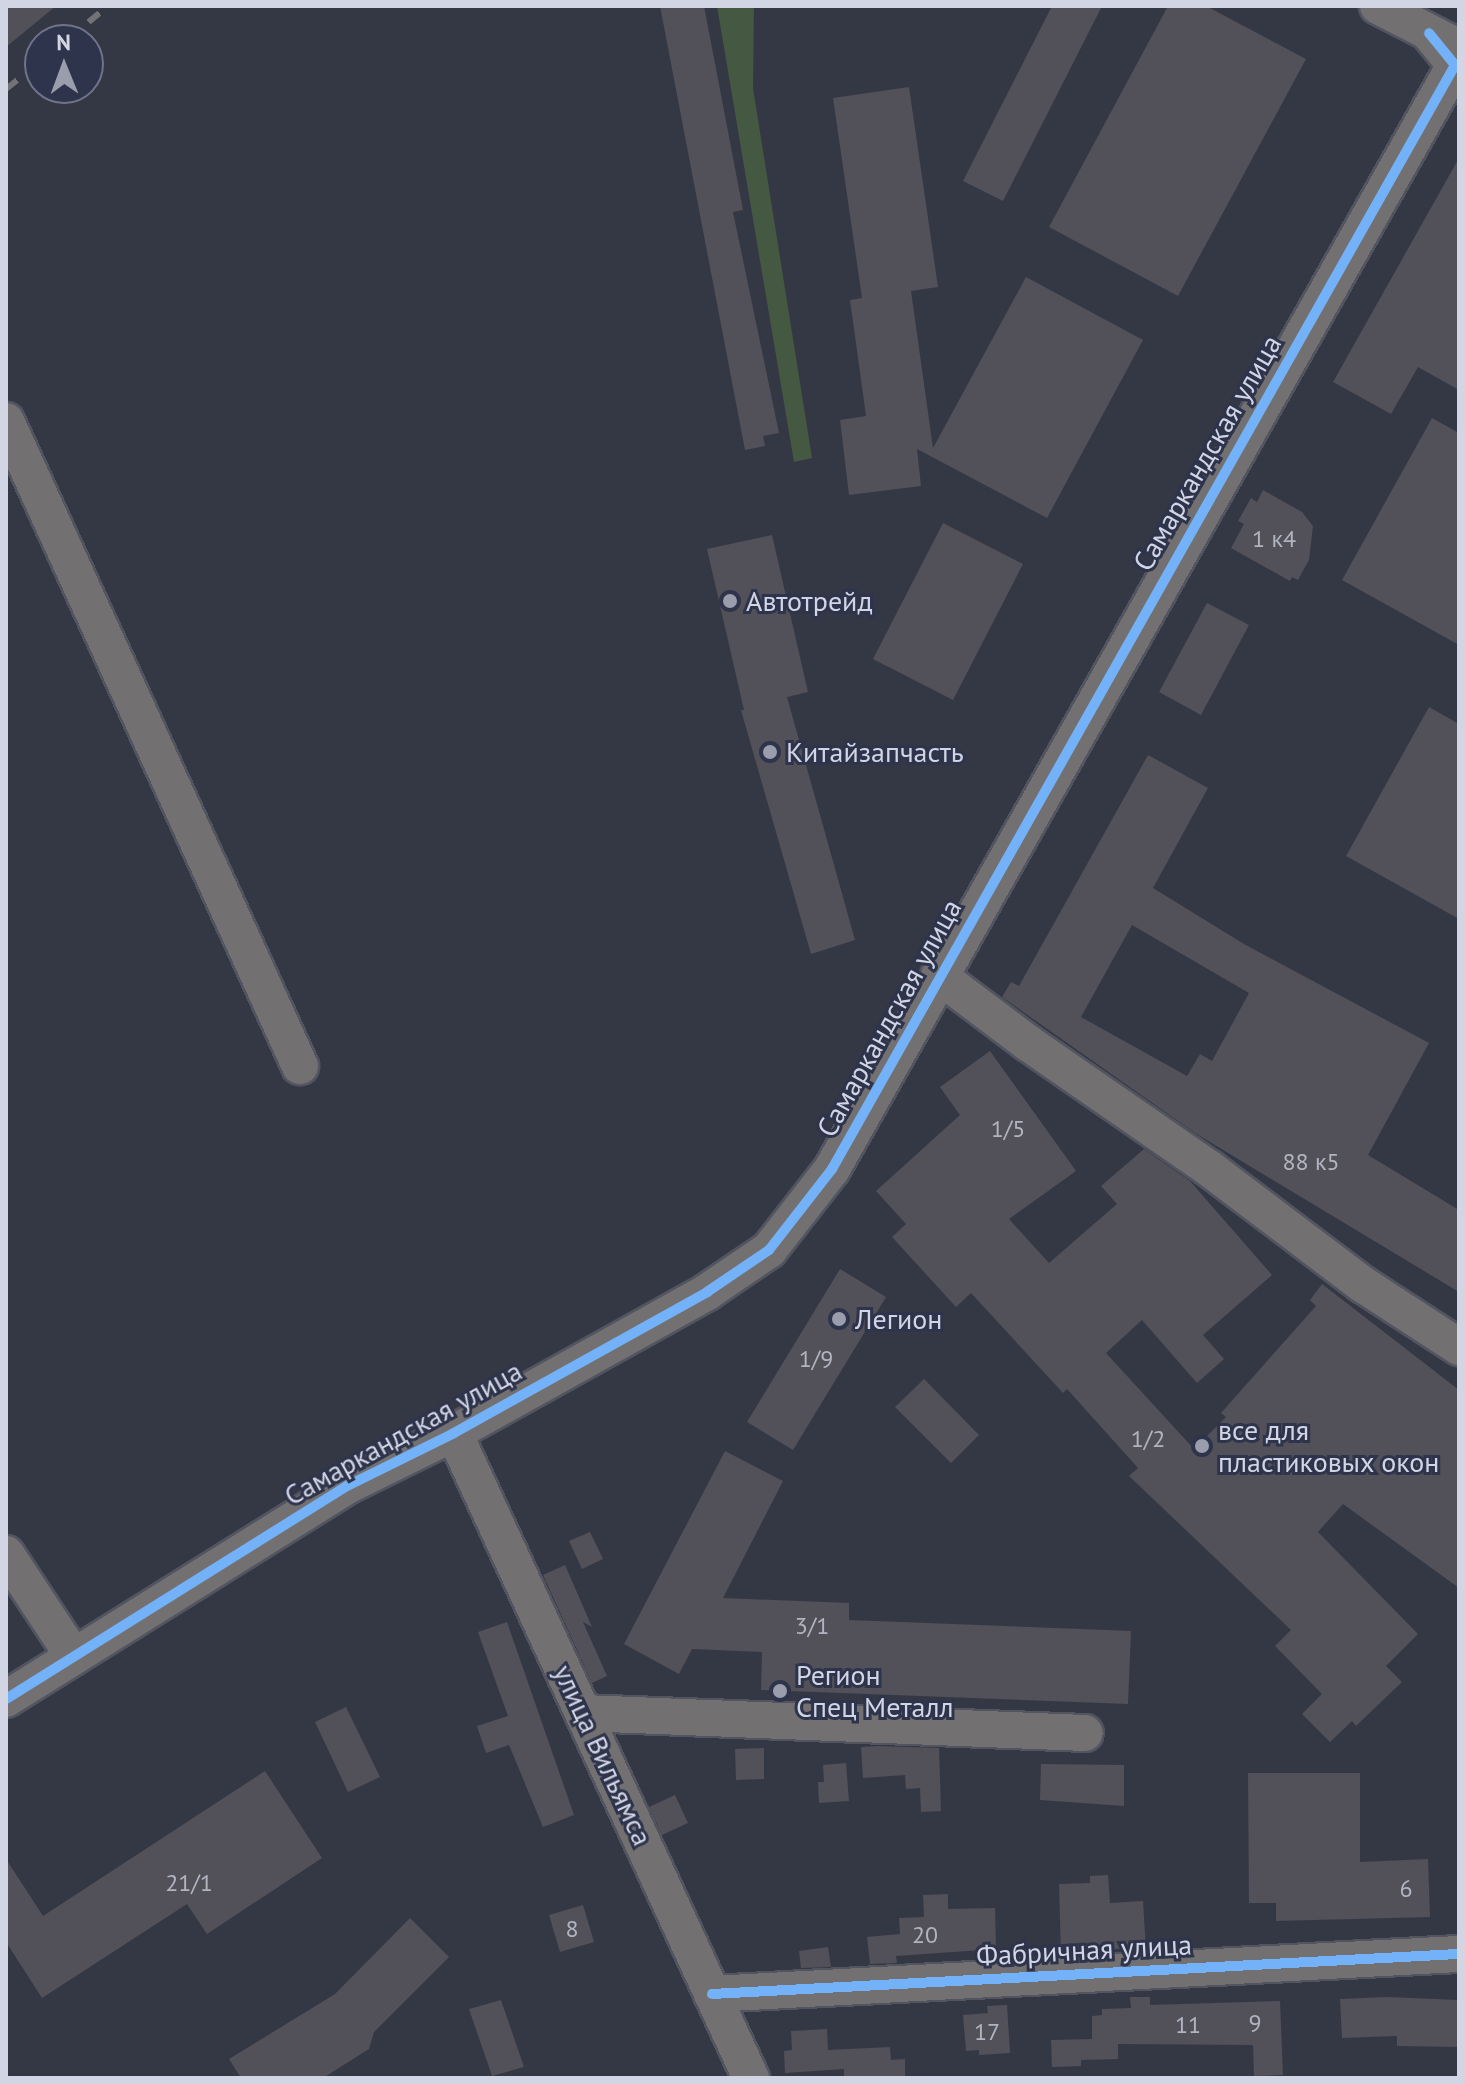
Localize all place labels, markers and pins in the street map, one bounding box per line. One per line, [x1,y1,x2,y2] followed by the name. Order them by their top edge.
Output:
[746,584,873,618] place label: Автотрейд
[721,592,739,610] marker: Автотрейд
[786,735,964,769] place label: Китайзапчасть
[761,743,779,761] marker: Китайзапчасть
[855,1302,942,1336] place label: Легион
[830,1310,848,1328] marker: Легион
[1218,1413,1440,1479] place label: все для пластиковых окон
[1193,1437,1211,1455] marker: все для пластиковых окон
[796,1658,954,1724] place label: Регион Спец Металл
[771,1682,789,1700] marker: Регион Спец Металл

